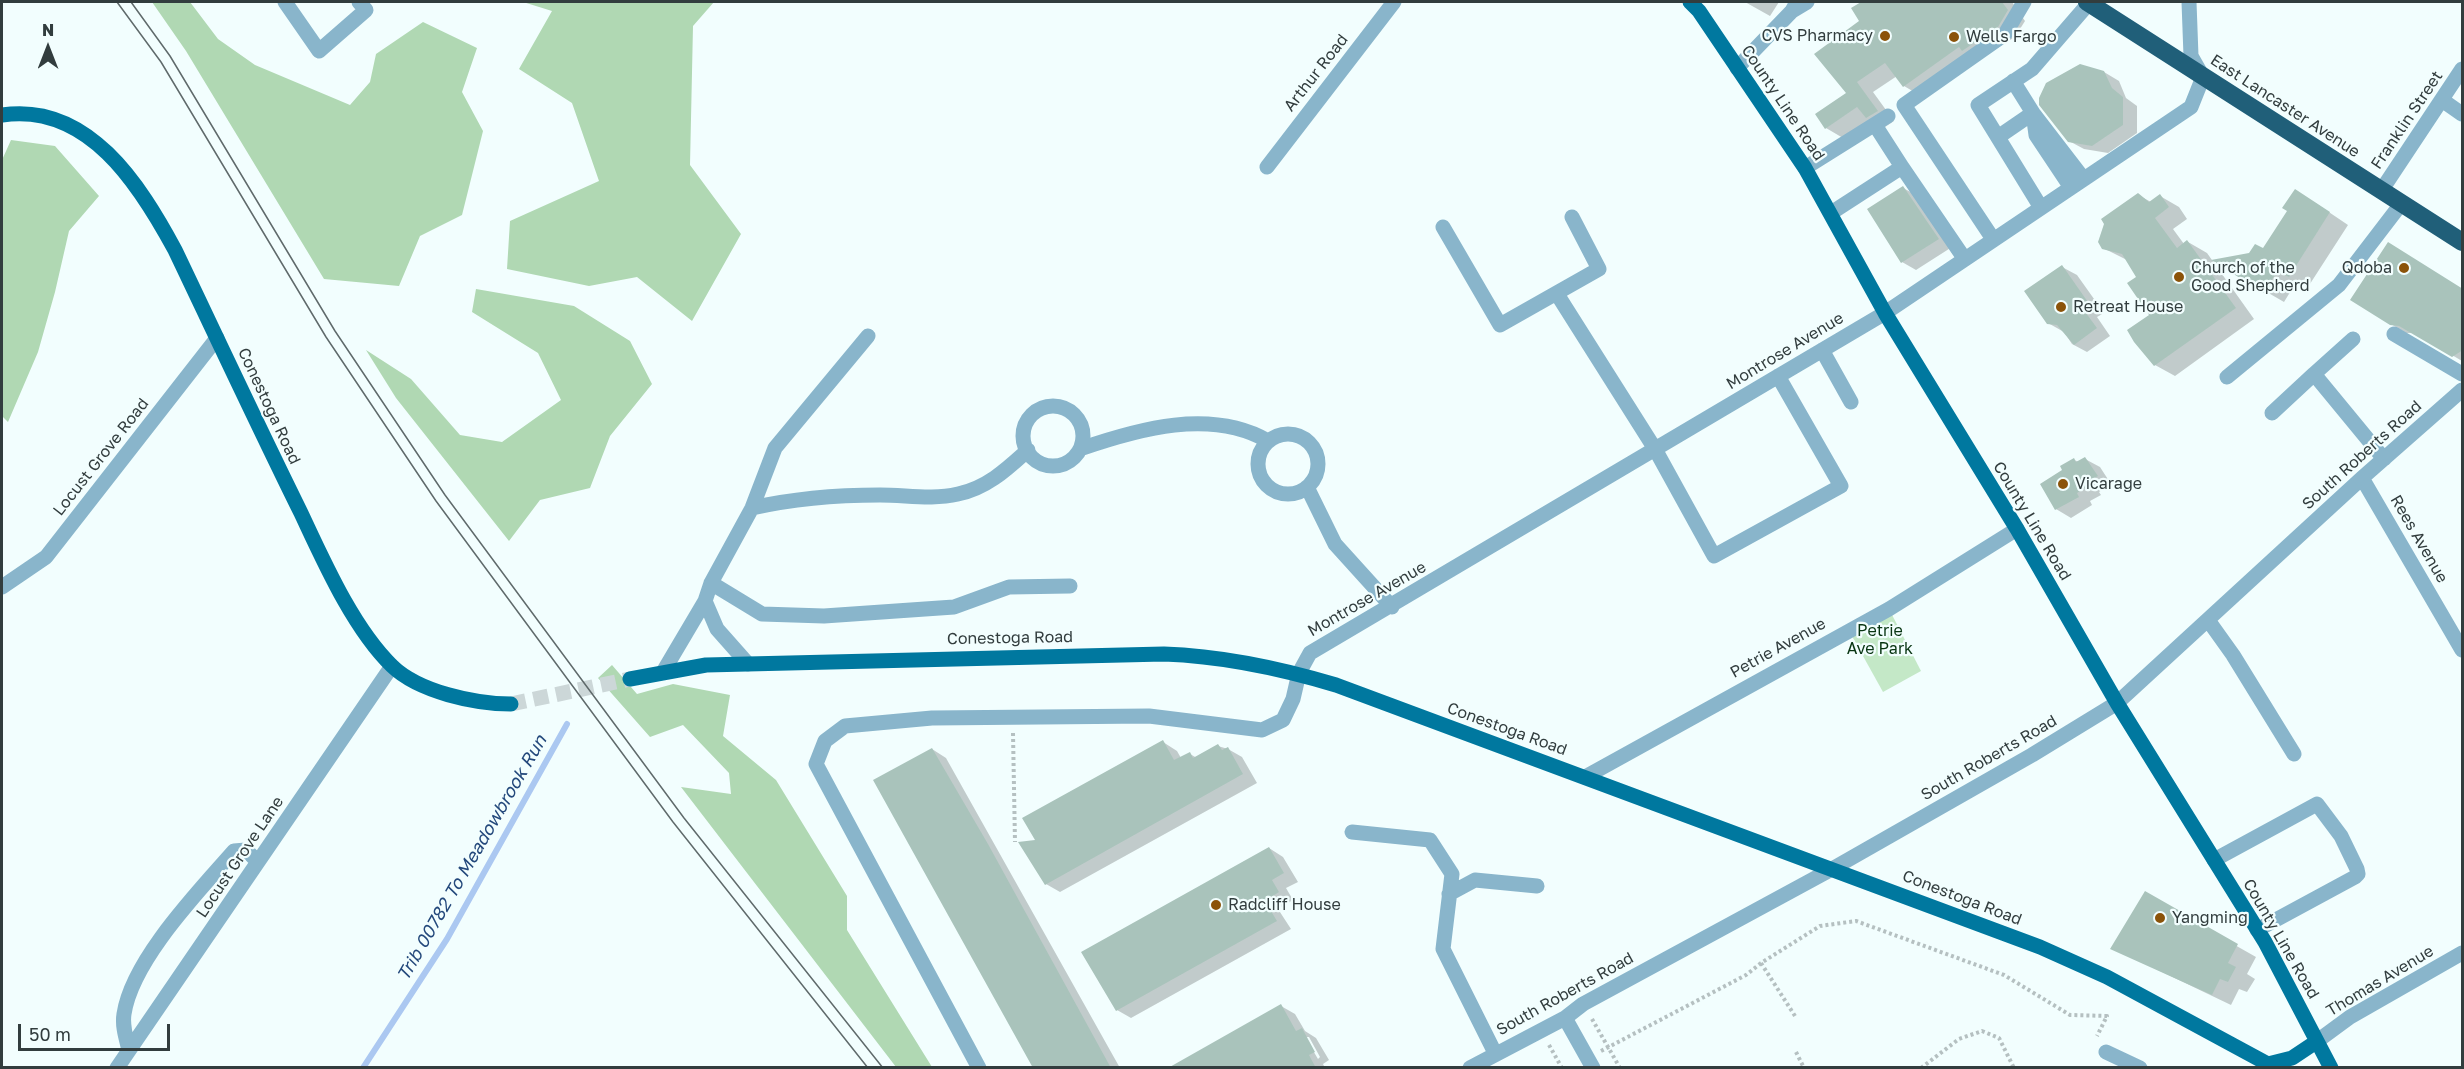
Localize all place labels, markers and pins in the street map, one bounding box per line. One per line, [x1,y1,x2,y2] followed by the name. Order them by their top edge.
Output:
[1762,26,1873,46] place label: CVS Pharmacy
[1966,27,2056,47] place label: Wells Fargo
[1878,29,1892,43] marker: CVS Pharmacy
[1947,30,1961,44] marker: Wells Fargo
[2191,258,2310,296] place label: Church of the Good Shepherd
[2342,258,2392,278] place label: Qdoba
[2397,261,2411,275] marker: Qdoba
[2172,270,2186,284] marker: Church of the Good Shepherd
[2073,297,2183,317] place label: Retreat House
[2054,300,2068,314] marker: Retreat House
[2075,474,2142,494] place label: Vicarage
[2056,477,2070,491] marker: Vicarage
[1228,895,1341,915] place label: Radcliff House
[1209,898,1223,912] marker: Radcliff House
[2172,908,2248,928] place label: Yangming
[2153,911,2167,925] marker: Yangming

